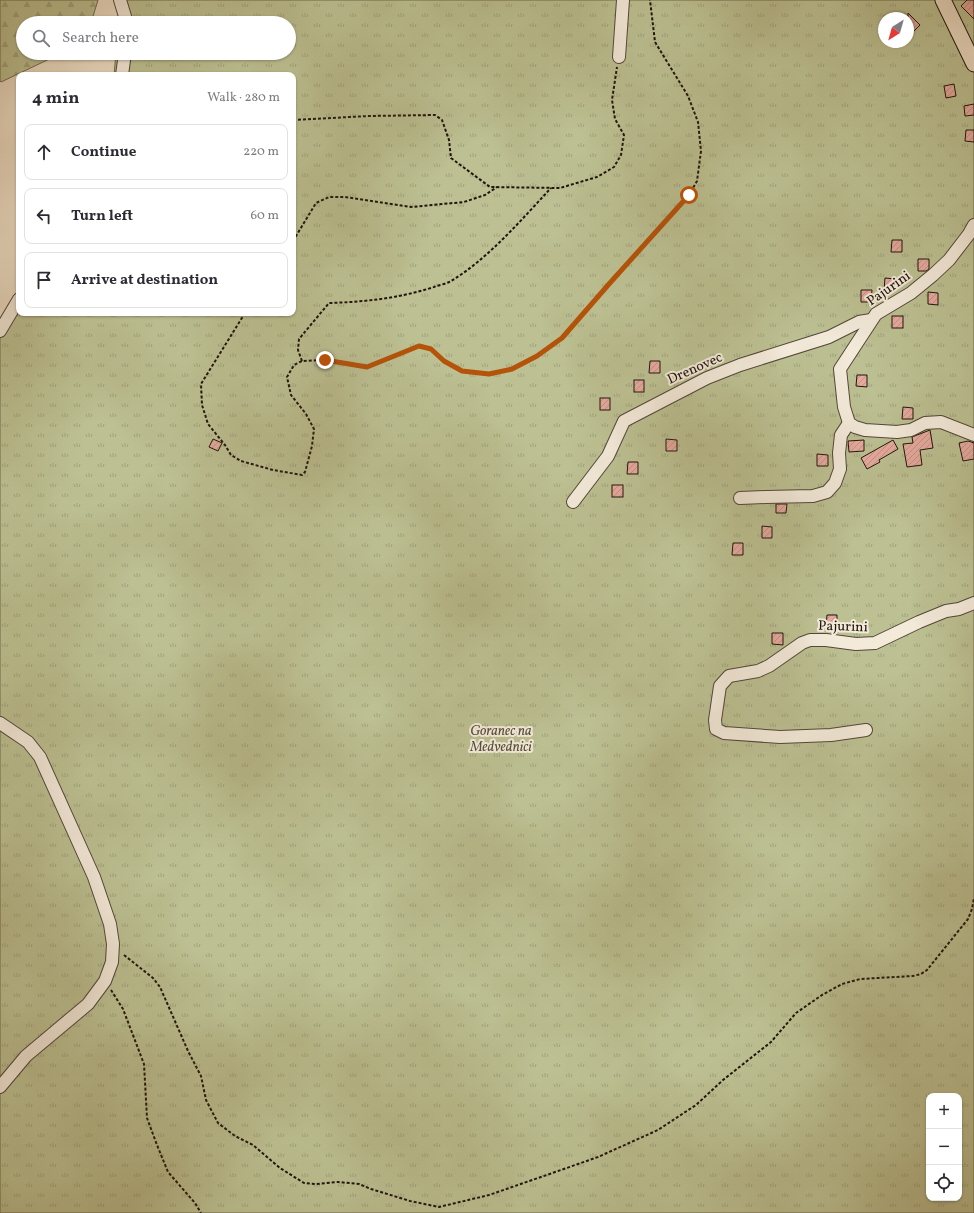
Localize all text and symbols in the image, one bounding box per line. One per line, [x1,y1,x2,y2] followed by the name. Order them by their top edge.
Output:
[878,12,914,48] north arrow
[16,16,296,60] search box
[30,27,52,49] icon: search
[62,28,139,49] text: Search here
[32,87,79,110] text: 4 min
[207,89,280,107] text: Walk · 280 m
[33,141,55,163] icon: ahead
[71,142,136,163] text: Continue
[243,143,279,161] text: 220 m
[680,186,698,204] route start
[33,205,55,227] icon: left
[71,206,133,227] text: Turn left
[251,207,279,225] text: 60 m
[863,267,915,311] street label: Pajurini
[33,269,55,291] icon: arrive
[71,270,218,291] text: Arrive at destination
[664,348,726,390] street label: Drenovec
[316,351,334,369] route end
[818,617,868,637] street label: Pajurini
[469,722,532,757] park label: Goranec na Medvednici
[926,1093,962,1201] map controls
[926,1093,962,1129] button: +
[926,1129,962,1165] button: −
[926,1165,962,1201] button: locate

